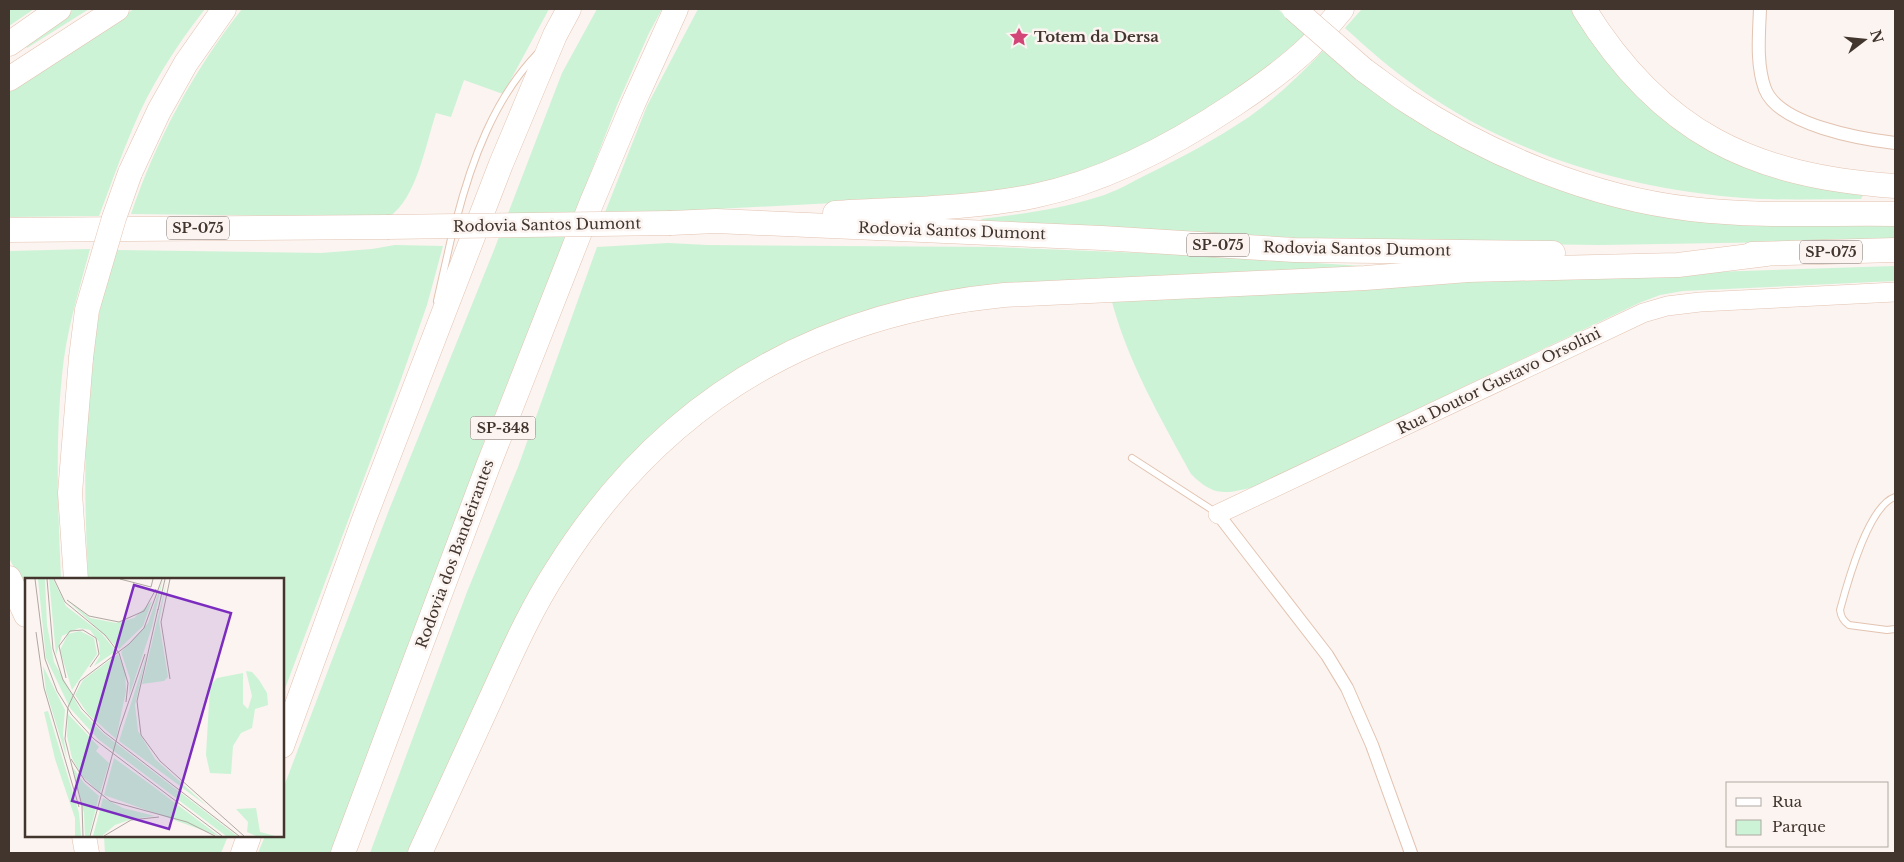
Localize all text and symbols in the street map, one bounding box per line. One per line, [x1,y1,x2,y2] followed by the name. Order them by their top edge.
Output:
[1839,15,1889,65] north arrow
[1008,26,1030,48] place icon: Totem da Dersa
[1034,27,1159,46] place label: Totem da Dersa
[1866,28,1887,45] text: N
[453,213,641,236] street label: Rodovia Santos Dumont
[167,217,229,240] road number: SP-075
[858,218,1047,243] street label: Rodovia Santos Dumont
[1187,234,1249,256] road number: SP-075
[1263,237,1451,260] street label: Rodovia Santos Dumont
[1800,240,1862,264] road number: SP-075
[1394,323,1604,438] street label: Rua Doutor Gustavo Orsolini
[470,416,536,439] road number: SP-348
[411,457,498,651] street label: Rodovia dos Bandeirantes
[25,578,284,837] inset map
[1726,782,1889,847] legend
[1772,792,1803,811] text: Rua
[1772,817,1826,836] text: Parque

